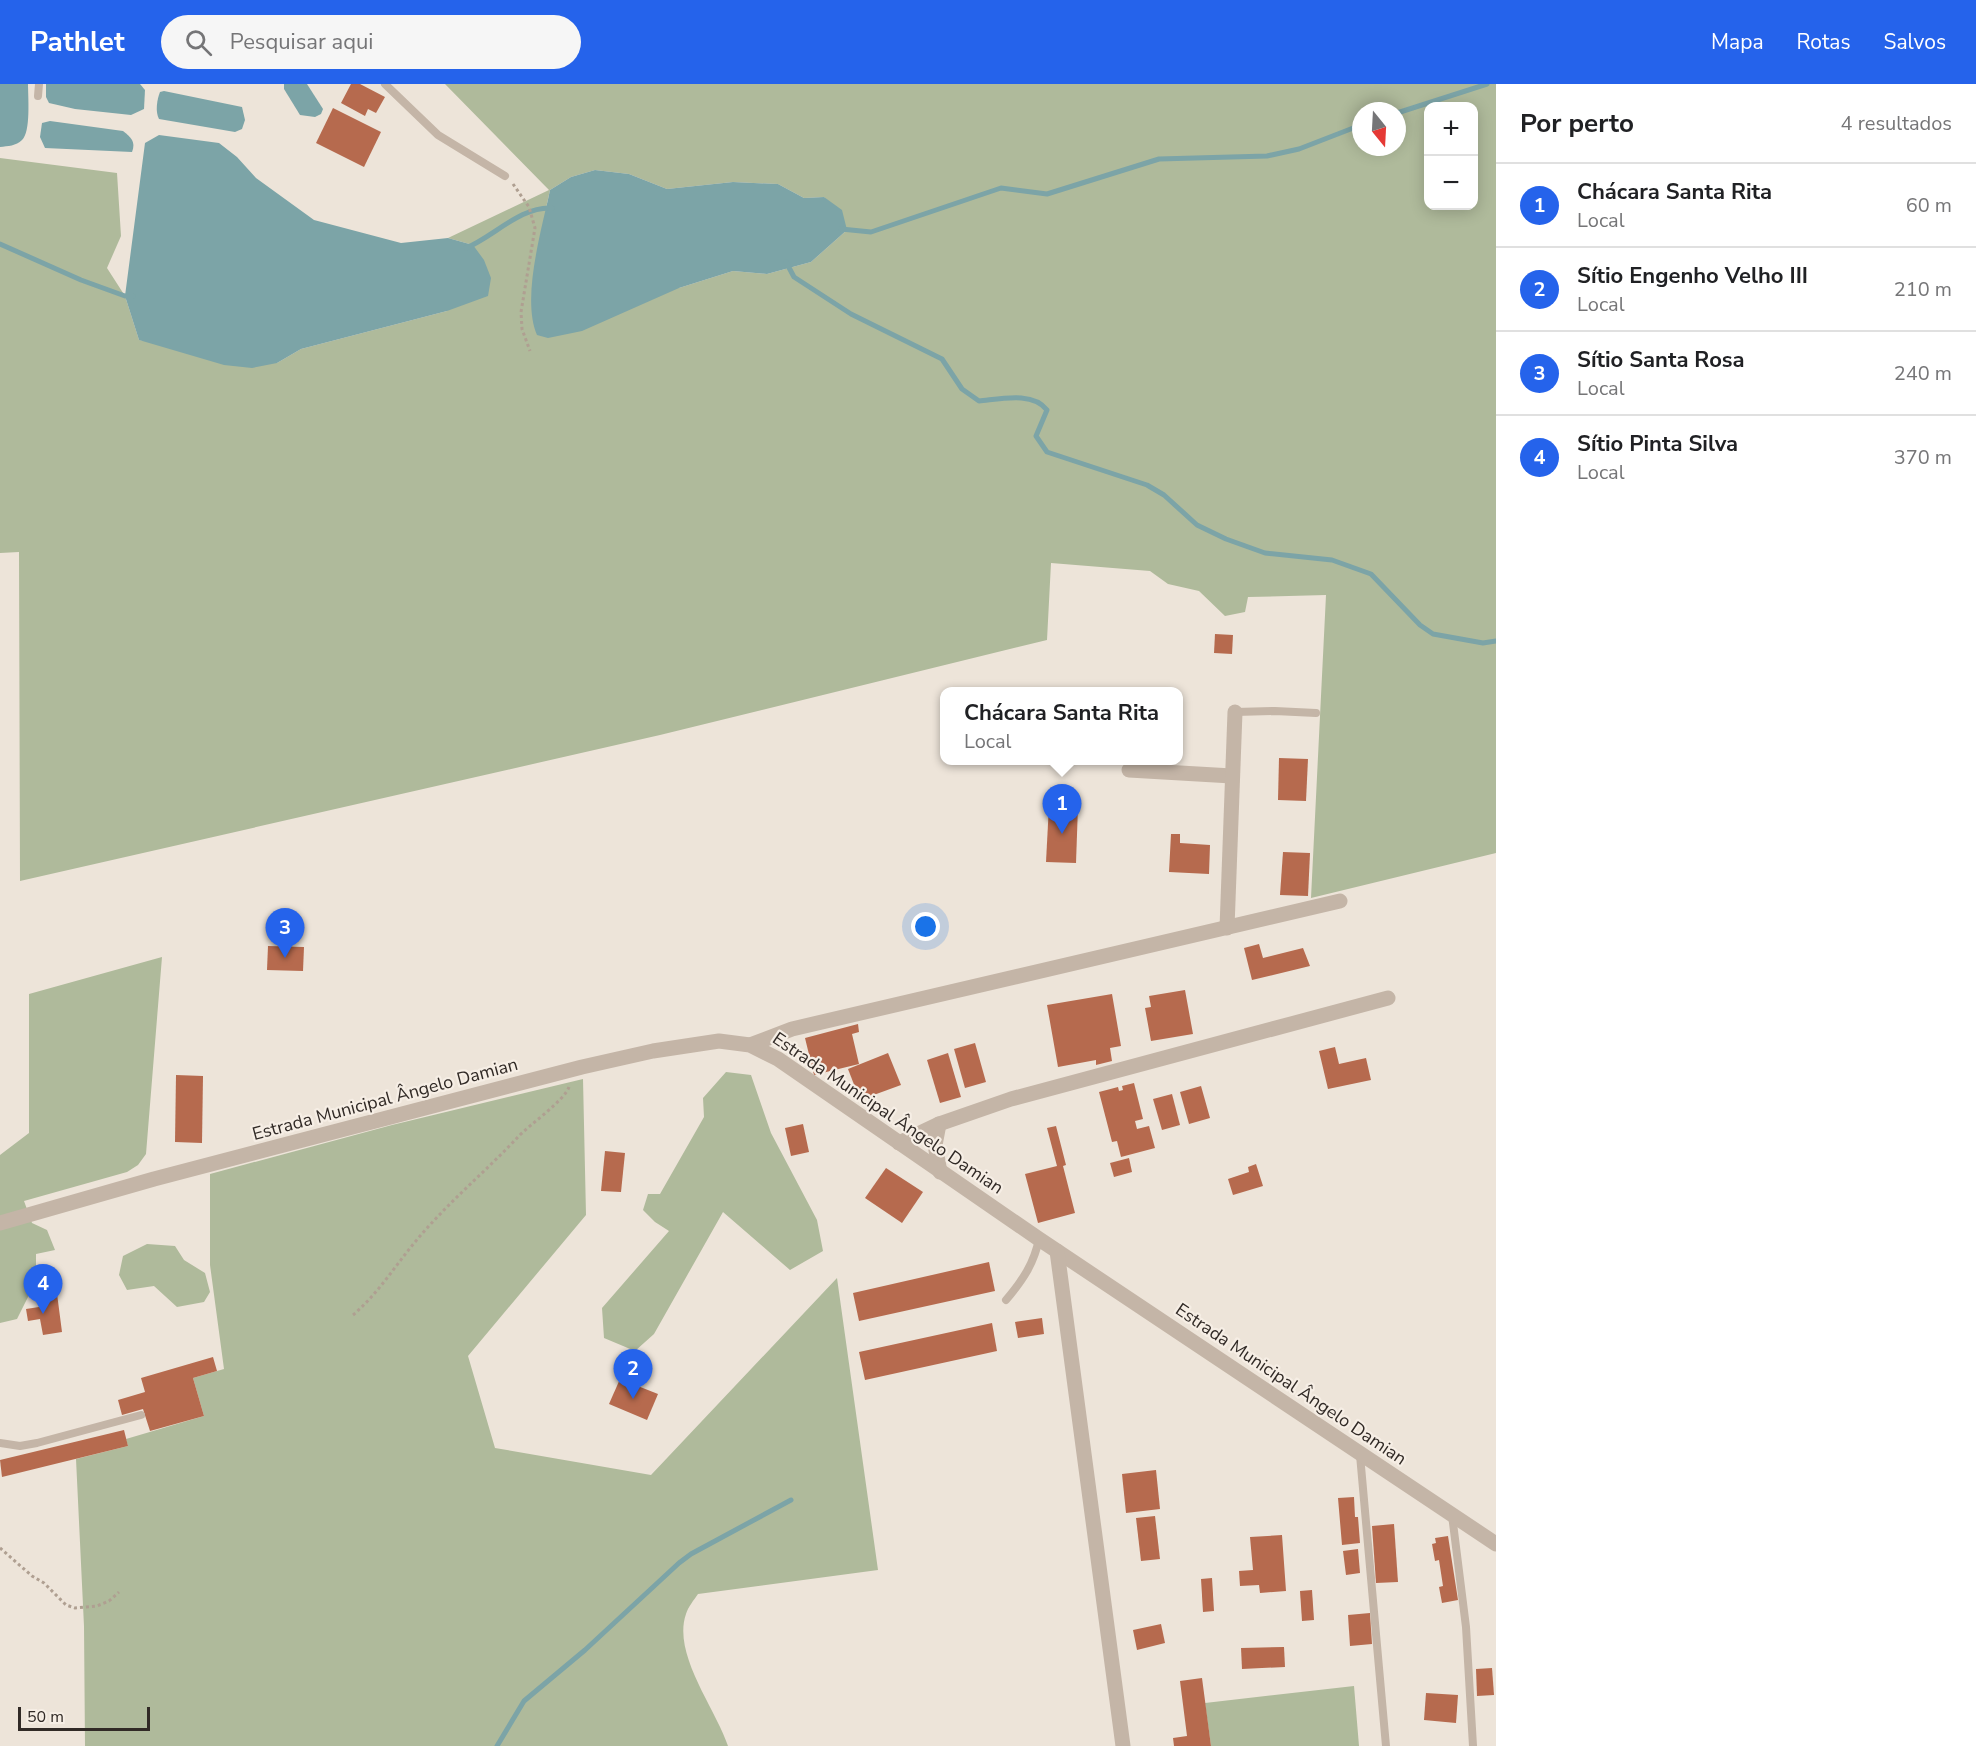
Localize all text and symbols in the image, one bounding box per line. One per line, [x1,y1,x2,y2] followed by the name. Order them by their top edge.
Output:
[161,15,581,69] search box
[30,23,125,61] text: Pathlet
[182,26,215,59] icon: search
[230,27,373,57] text: Pesquisar aqui
[1711,28,1764,56] text: Mapa
[1797,28,1851,56] text: Rotas
[1884,28,1946,56] text: Salvos
[1352,102,1406,156] north arrow
[1424,102,1478,210] map controls
[1424,102,1478,156] button: +
[1520,106,1634,141] text: Por perto
[1841,110,1952,137] text: 4 resultados
[1424,156,1478,210] button: −
[1577,177,1772,207] text: Chácara Santa Rita
[1534,192,1546,219] text: 1
[1906,192,1952,219] text: 60 m
[1577,207,1625,234] text: Local
[1577,261,1808,291] text: Sítio Engenho Velho III
[1534,276,1546,303] text: 2
[1894,276,1952,303] text: 210 m
[1577,291,1625,318] text: Local
[1577,345,1745,375] text: Sítio Santa Rosa
[1534,360,1546,387] text: 3
[1894,360,1952,387] text: 240 m
[1577,375,1625,402] text: Local
[1577,429,1738,459] text: Sítio Pinta Silva
[1534,444,1546,471] text: 4
[1894,444,1952,471] text: 370 m
[1577,459,1625,486] text: Local
[940,687,1183,765] popup
[964,698,1159,728] text: Chácara Santa Rita
[964,728,1012,755] text: Local
[1042,784,1082,834] pin: 1
[266,908,304,958] pin: 3
[911,912,940,941] your location
[768,1027,1008,1199] street label: Estrada Municipal Ângelo Damian
[250,1052,520,1146] street label: Estrada Municipal Ângelo Damian
[24,1264,63,1314] pin: 4
[1171,1298,1411,1470] street label: Estrada Municipal Ângelo Damian
[614,1350,652,1399] pin: 2
[18,1704,150,1732] scale bar
[27,1706,64,1728] text: 50 m

